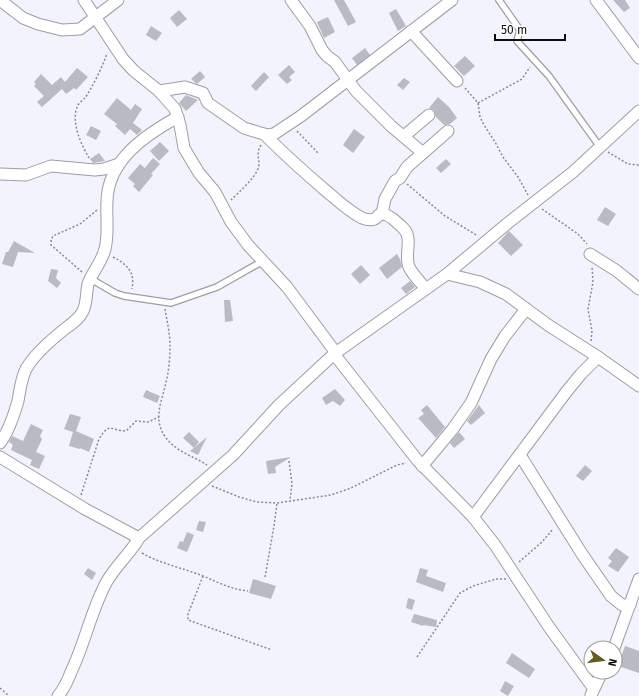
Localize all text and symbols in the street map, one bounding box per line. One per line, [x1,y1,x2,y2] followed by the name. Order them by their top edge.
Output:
[495,16,565,42] scale bar
[501,23,527,37] text: 50 m
[583,640,623,680] north arrow
[605,657,619,667] text: N

